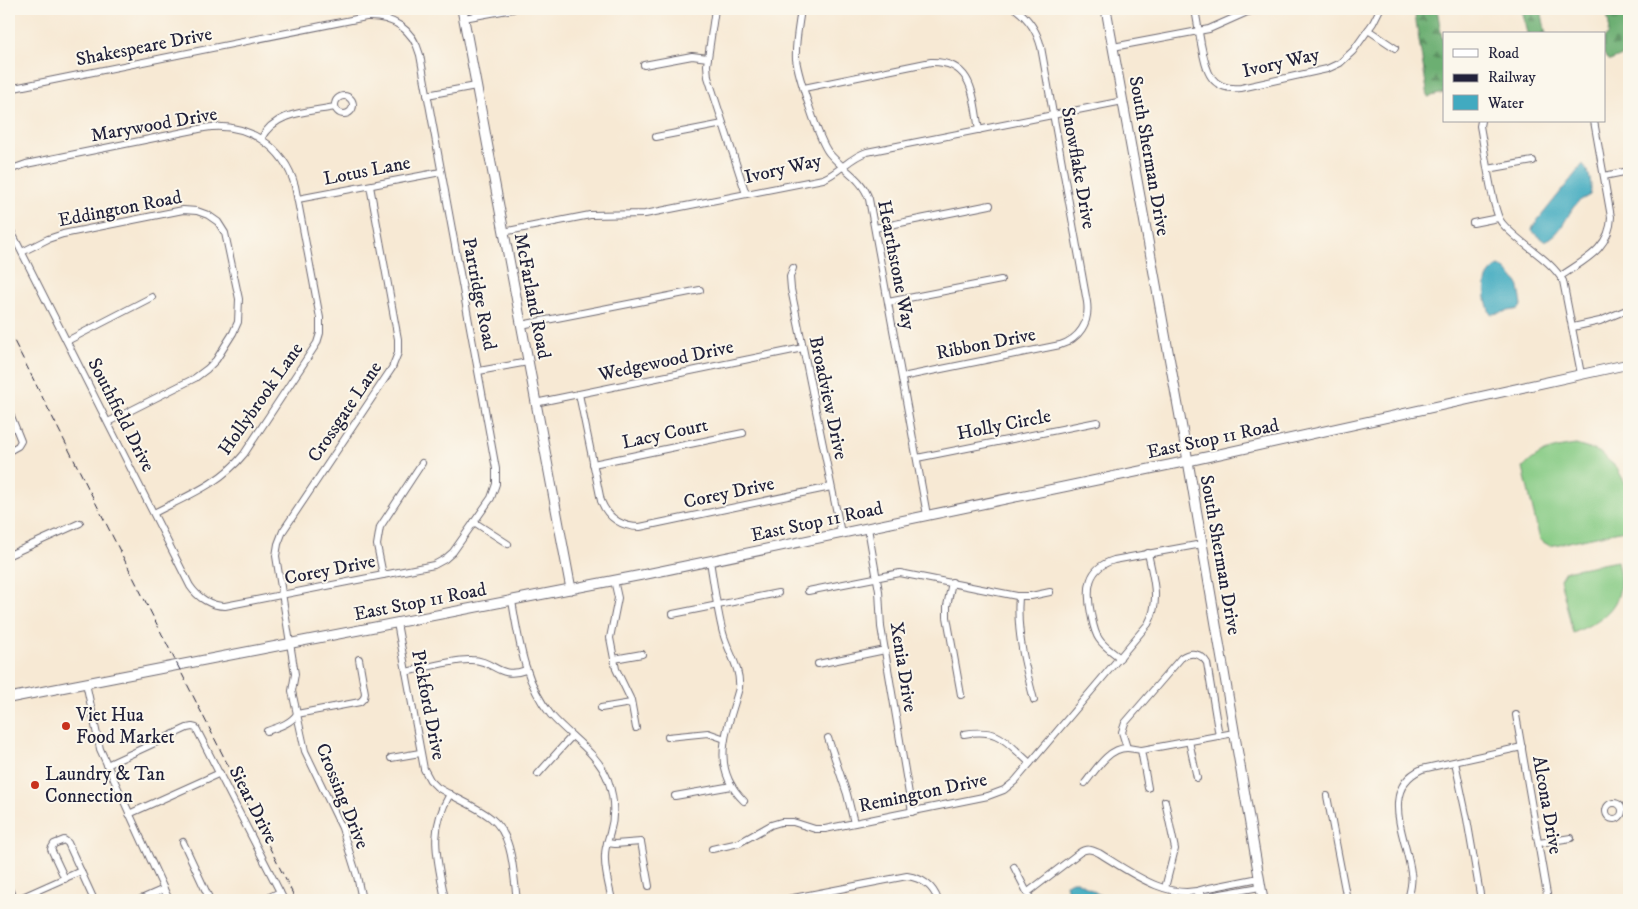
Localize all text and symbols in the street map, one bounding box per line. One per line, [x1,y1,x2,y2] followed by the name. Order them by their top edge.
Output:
[74,22,214,71] street label: Shakespeare Drive
[1443,32,1606,122] legend
[1240,43,1323,83] street label: Ivory Way
[1488,44,1520,63] text: Road
[1488,68,1536,87] text: Railway
[1124,74,1174,238] street label: South Sherman Drive
[1487,94,1524,113] text: Water
[89,103,219,147] street label: Marywood Drive
[1056,105,1100,231] street label: Snowflake Drive
[742,149,825,189] street label: Ivory Way
[322,151,413,191] street label: Lotus Lane
[56,186,184,232] street label: Eddington Road
[872,198,920,333] street label: Hearthstone Way
[509,231,556,361] street label: McFarland Road
[457,236,501,353] street label: Partridge Road
[934,323,1038,365] street label: Ribbon Drive
[804,334,852,462] street label: Broadview Drive
[595,335,736,387] street label: Wedgewood Drive
[214,338,308,460] street label: Hollybrook Lane
[82,354,160,476] street label: Southfield Drive
[303,357,387,467] street label: Crossgate Lane
[955,405,1053,445] street label: Holly Circle
[620,414,710,454] street label: Lacy Court
[1145,414,1282,464] street label: East Stop 11 Road
[682,472,777,514] street label: Corey Drive
[1195,473,1245,637] street label: South Sherman Drive
[749,497,886,547] street label: East Stop 11 Road
[283,550,378,590] street label: Corey Drive
[352,578,489,626] street label: East Stop 11 Road
[885,620,921,714] street label: Xenia Drive
[406,648,450,762] street label: Pickford Drive
[75,704,175,749] place label: Viet Hua Food Market
[60,720,72,732] marker: Viet Hua Food Market
[310,740,374,852] street label: Crossing Drive
[1527,754,1567,856] street label: Alcona Drive
[224,762,282,848] street label: Siear Drive
[45,763,165,808] place label: Laundry & Tan Connection
[857,768,989,818] street label: Remington Drive
[29,779,41,791] marker: Laundry & Tan Connection

